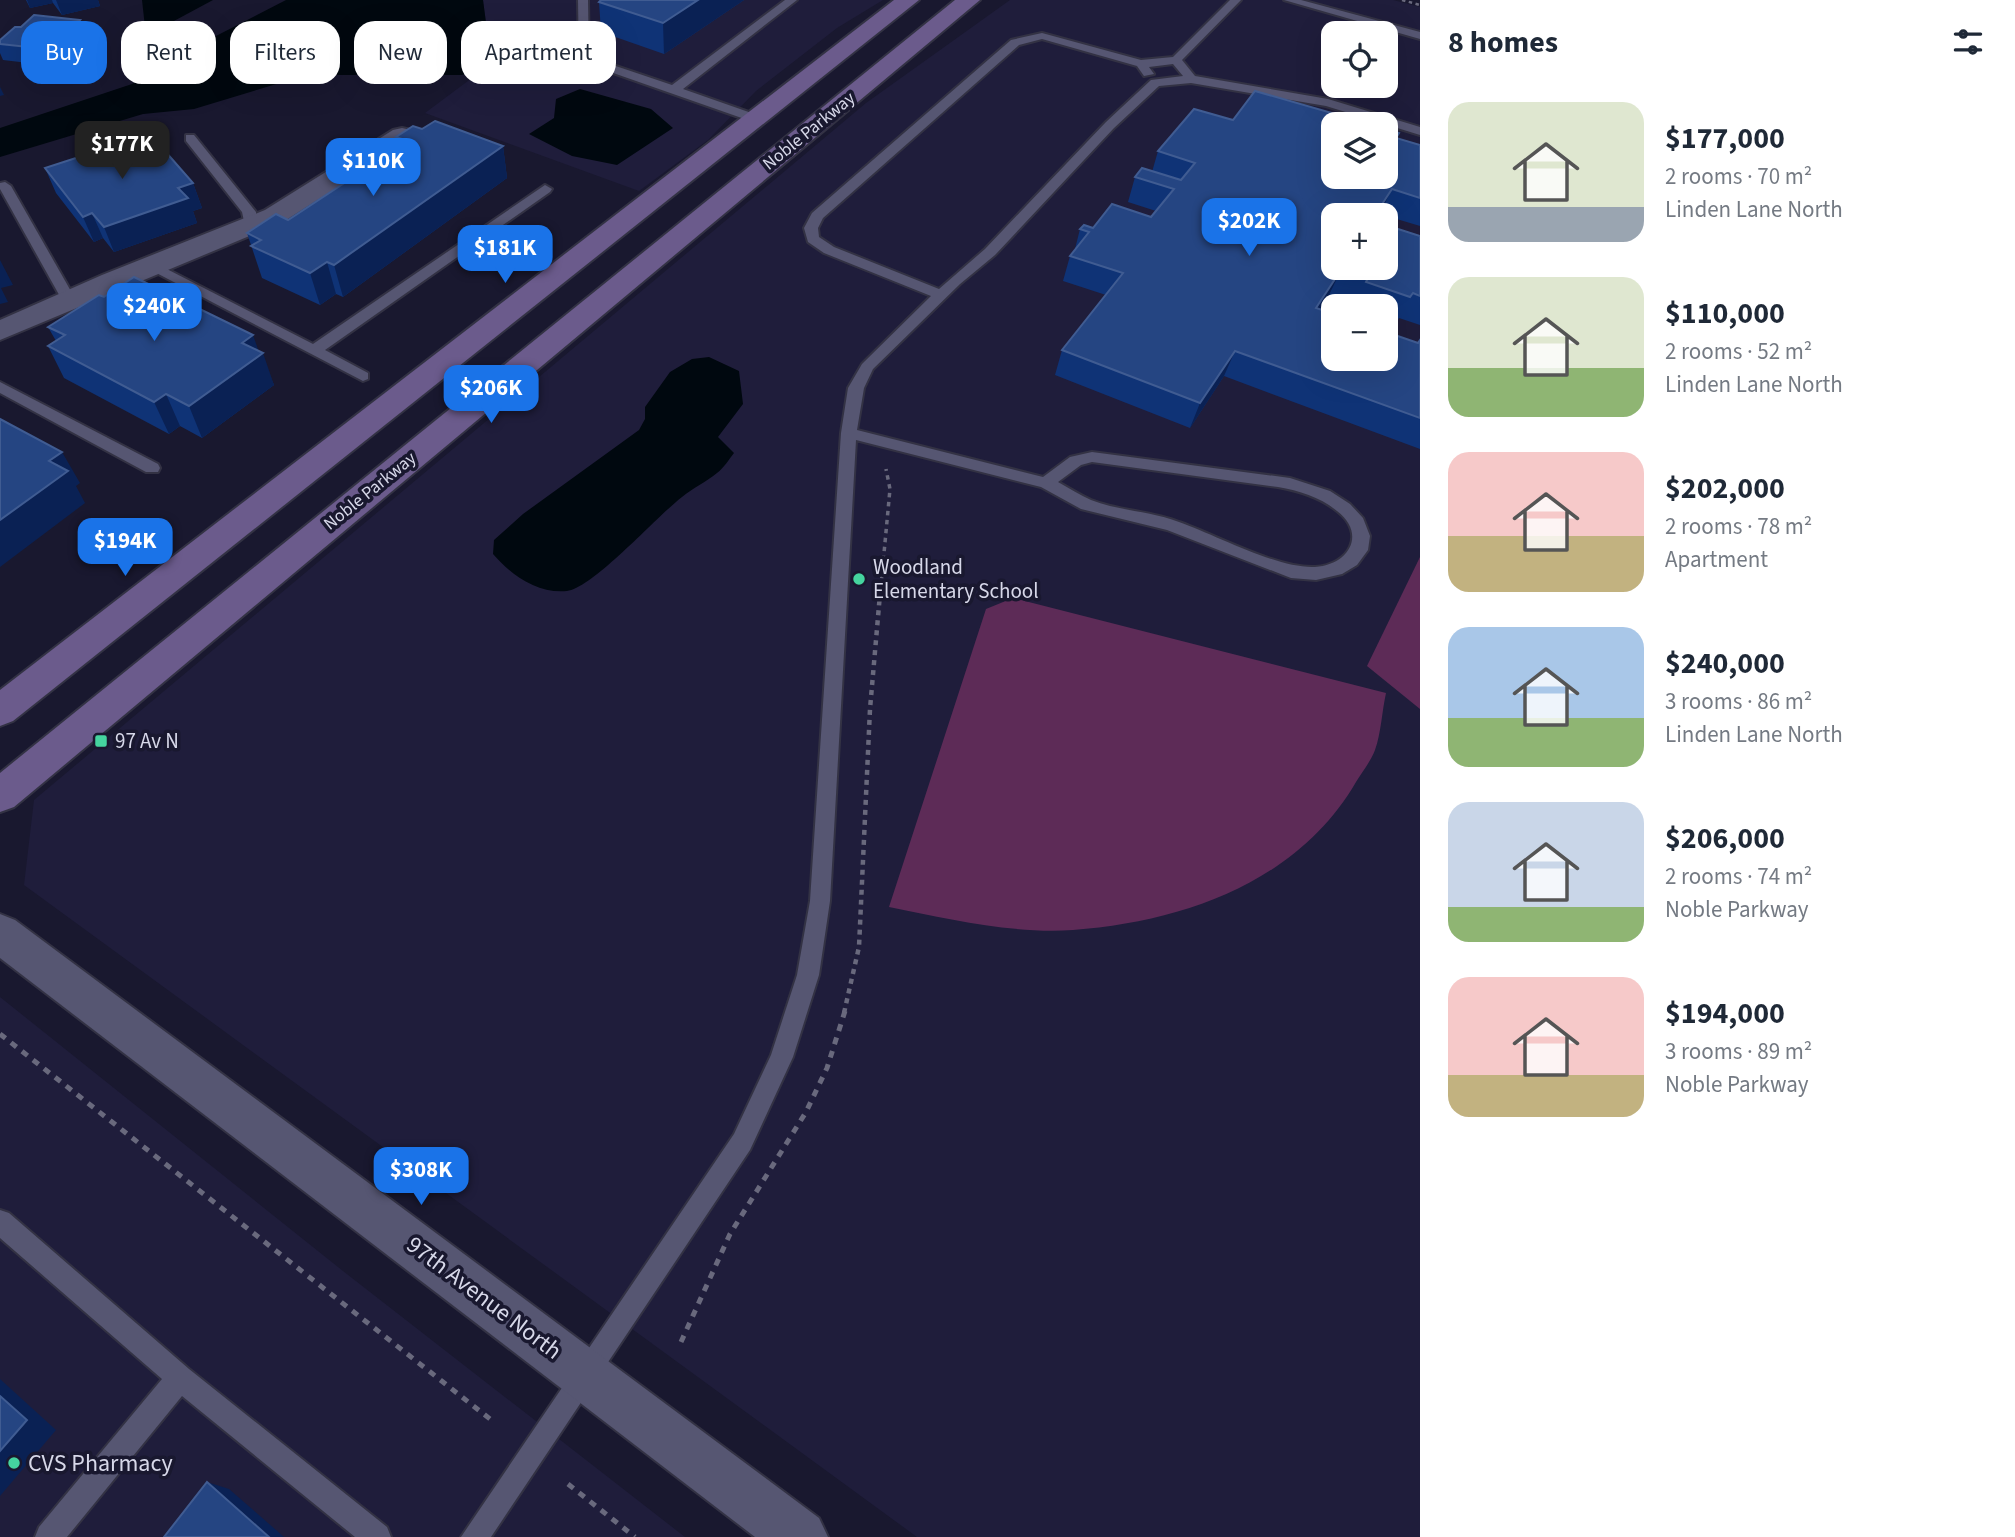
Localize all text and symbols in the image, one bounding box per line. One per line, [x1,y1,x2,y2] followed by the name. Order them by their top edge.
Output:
[21,21,107,84] chip: Buy
[121,21,216,84] chip: Rent
[230,21,340,84] chip: Filters
[354,21,447,84] chip: New
[461,21,616,84] chip: Apartment
[1321,21,1398,371] map controls
[1321,21,1398,98] button: locate
[1448,21,1558,64] text: 8 homes
[1949,23,1987,61] icon: filters
[757,86,861,176] street label: Noble Parkway
[1321,112,1398,189] button: layers
[1665,117,1785,160] text: $177,000
[73,122,171,181] pin: $177K
[91,127,153,160] text: $177K
[1504,130,1588,214] icon: home
[324,138,422,198] pin: $110K
[342,144,404,177] text: $110K
[1665,160,1812,193] text: 2 rooms · 70 m²
[1665,193,1843,226] text: Linden Lane North
[1200,198,1298,258] pin: $202K
[1321,203,1398,280] button: +
[1218,204,1280,237] text: $202K
[456,226,554,285] pin: $181K
[474,231,536,264] text: $181K
[105,284,203,343] pin: $240K
[123,289,185,322] text: $240K
[1665,292,1785,335] text: $110,000
[1321,294,1398,371] button: −
[1504,305,1588,389] icon: home
[1665,335,1812,368] text: 2 rooms · 52 m²
[442,366,540,425] pin: $206K
[1665,368,1843,401] text: Linden Lane North
[460,371,522,404] text: $206K
[318,446,422,536] street label: Noble Parkway
[1665,467,1785,510] text: $202,000
[1504,480,1588,564] icon: home
[1665,510,1812,543] text: 2 rooms · 78 m²
[76,518,174,578] pin: $194K
[94,524,156,557] text: $194K
[1665,543,1768,576] text: Apartment
[873,552,1039,606] place label: Woodland Elementary School
[851,571,867,587] marker: Woodland Elementary School
[1665,642,1785,685] text: $240,000
[1504,655,1588,739] icon: home
[1665,685,1812,718] text: 3 rooms · 86 m²
[1665,718,1843,751] text: Linden Lane North
[115,726,179,756] place label: 97 Av N
[93,733,109,749] marker: 97 Av N
[1665,817,1785,860] text: $206,000
[1504,830,1588,914] icon: home
[1665,860,1812,893] text: 2 rooms · 74 m²
[1665,893,1809,926] text: Noble Parkway
[1665,992,1785,1035] text: $194,000
[1504,1005,1588,1089] icon: home
[1665,1035,1812,1068] text: 3 rooms · 89 m²
[1665,1068,1809,1101] text: Noble Parkway
[372,1148,470,1207] pin: $308K
[390,1153,452,1186] text: $308K
[399,1228,569,1368] street label: 97th Avenue North
[28,1446,173,1481] place label: CVS Pharmacy
[6,1455,22,1471] marker: CVS Pharmacy

